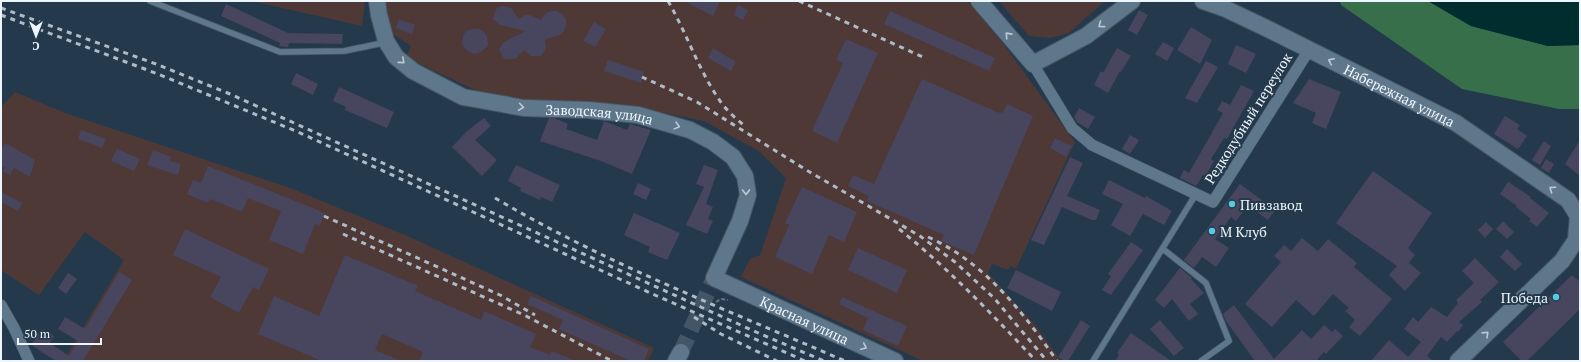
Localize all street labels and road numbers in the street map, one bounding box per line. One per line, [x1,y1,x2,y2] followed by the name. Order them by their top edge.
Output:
[1200,49,1296,187] street label: Редкодубный переулок
[1341,59,1458,131] street label: Набережная улица
[545,99,656,128] street label: Заводская улица
[757,291,852,348] street label: Красная улица

